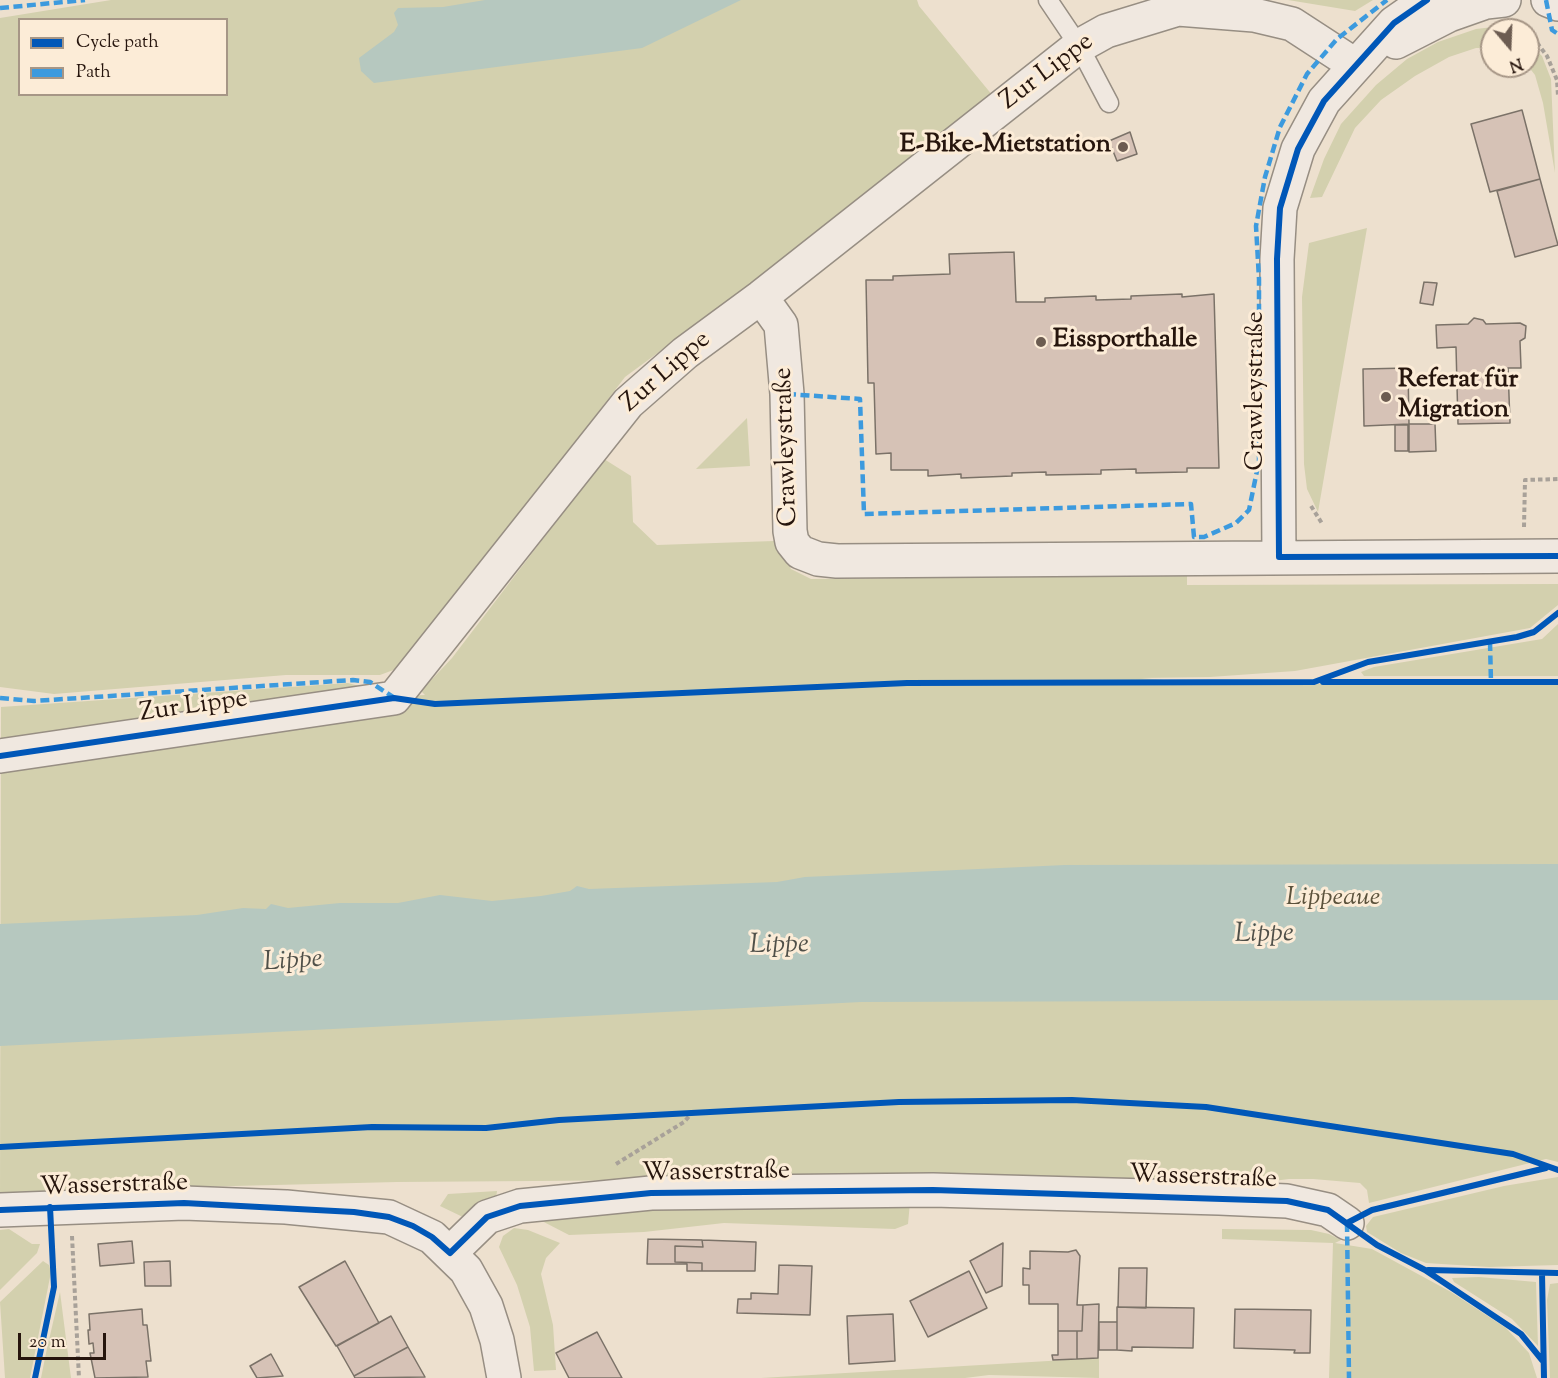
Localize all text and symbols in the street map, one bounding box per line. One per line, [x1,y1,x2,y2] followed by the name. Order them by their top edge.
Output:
[18,18,228,96] legend
[1480,18,1540,78] north arrow
[995,28,1101,118] street label: Zur Lippe
[76,30,159,56] text: Cycle path
[1506,51,1525,77] text: N
[76,60,111,86] text: Path
[900,131,1111,163] place label: E-Bike-Mietstation
[1116,140,1130,154] marker: E-Bike-Mietstation
[1242,311,1274,471] street label: Crawleystraße
[616,326,718,420] street label: Zur Lippe
[1053,326,1197,358] place label: Eissporthalle
[1034,335,1048,349] marker: Eissporthalle
[1398,366,1518,428] place label: Referat für Migration
[770,367,806,527] street label: Crawleystraße
[1379,390,1393,404] marker: Referat für Migration
[138,685,250,731] street label: Zur Lippe
[1286,884,1380,916] park label: Lippeaue
[1234,919,1294,953] water label: Lippe
[749,930,809,964] water label: Lippe
[262,945,324,981] water label: Lippe
[642,1157,790,1191] street label: Wasserstraße
[1128,1161,1278,1197] street label: Wasserstraße
[39,1169,189,1205] street label: Wasserstraße
[21,1321,110,1359] scale bar
[29,1330,66,1356] text: 20 m

